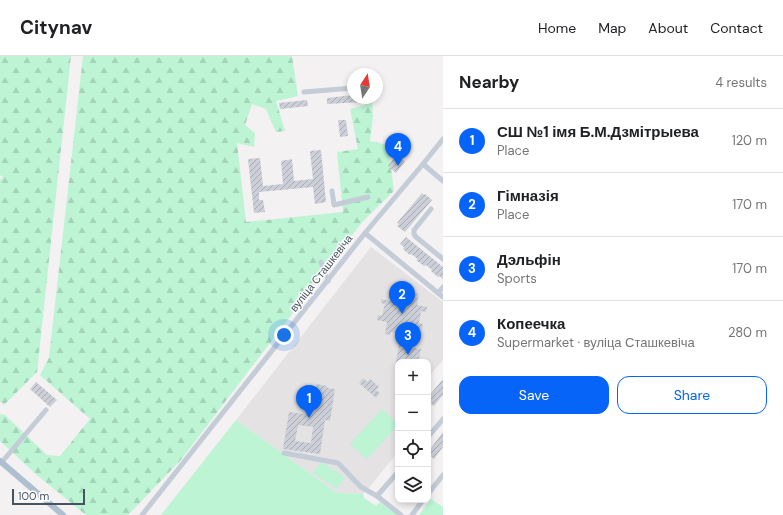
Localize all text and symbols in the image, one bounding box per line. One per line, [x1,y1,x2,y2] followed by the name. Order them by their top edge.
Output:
[20,15,92,40] text: Citynav
[538,19,576,37] text: Home
[598,19,626,37] text: Map
[648,19,688,37] text: About
[710,19,763,37] text: Contact
[347,68,383,104] north arrow
[459,71,519,93] text: Nearby
[715,74,767,91] text: 4 results
[497,122,699,142] text: СШ №1 імя Б.М.Дзмітрыева
[470,132,474,149] text: 1
[732,132,767,149] text: 120 m
[385,133,411,166] pin: 4
[497,142,529,159] text: Place
[497,186,559,206] text: Гімназія
[468,196,476,213] text: 2
[732,196,767,213] text: 170 m
[497,206,529,223] text: Place
[287,231,356,314] street label: вуліца Сташкевіча
[497,250,561,270] text: Дэльфін
[468,260,476,277] text: 3
[732,260,767,277] text: 170 m
[497,270,537,287] text: Sports
[389,281,415,314] pin: 2
[497,314,565,334] text: Копеечка
[395,322,421,355] pin: 3
[468,324,476,341] text: 4
[728,324,767,341] text: 280 m
[274,325,294,345] your location
[497,334,695,351] text: Supermarket · вуліца Сташкевіча
[395,359,431,503] map controls
[395,359,431,395] button: +
[459,376,609,414] button: Save
[617,376,767,414] button: Share
[296,385,322,418] pin: 1
[395,395,431,431] button: −
[395,431,431,467] button: locate
[395,467,431,503] button: layers
[12,487,85,506] scale bar
[18,489,49,503] text: 100 m

